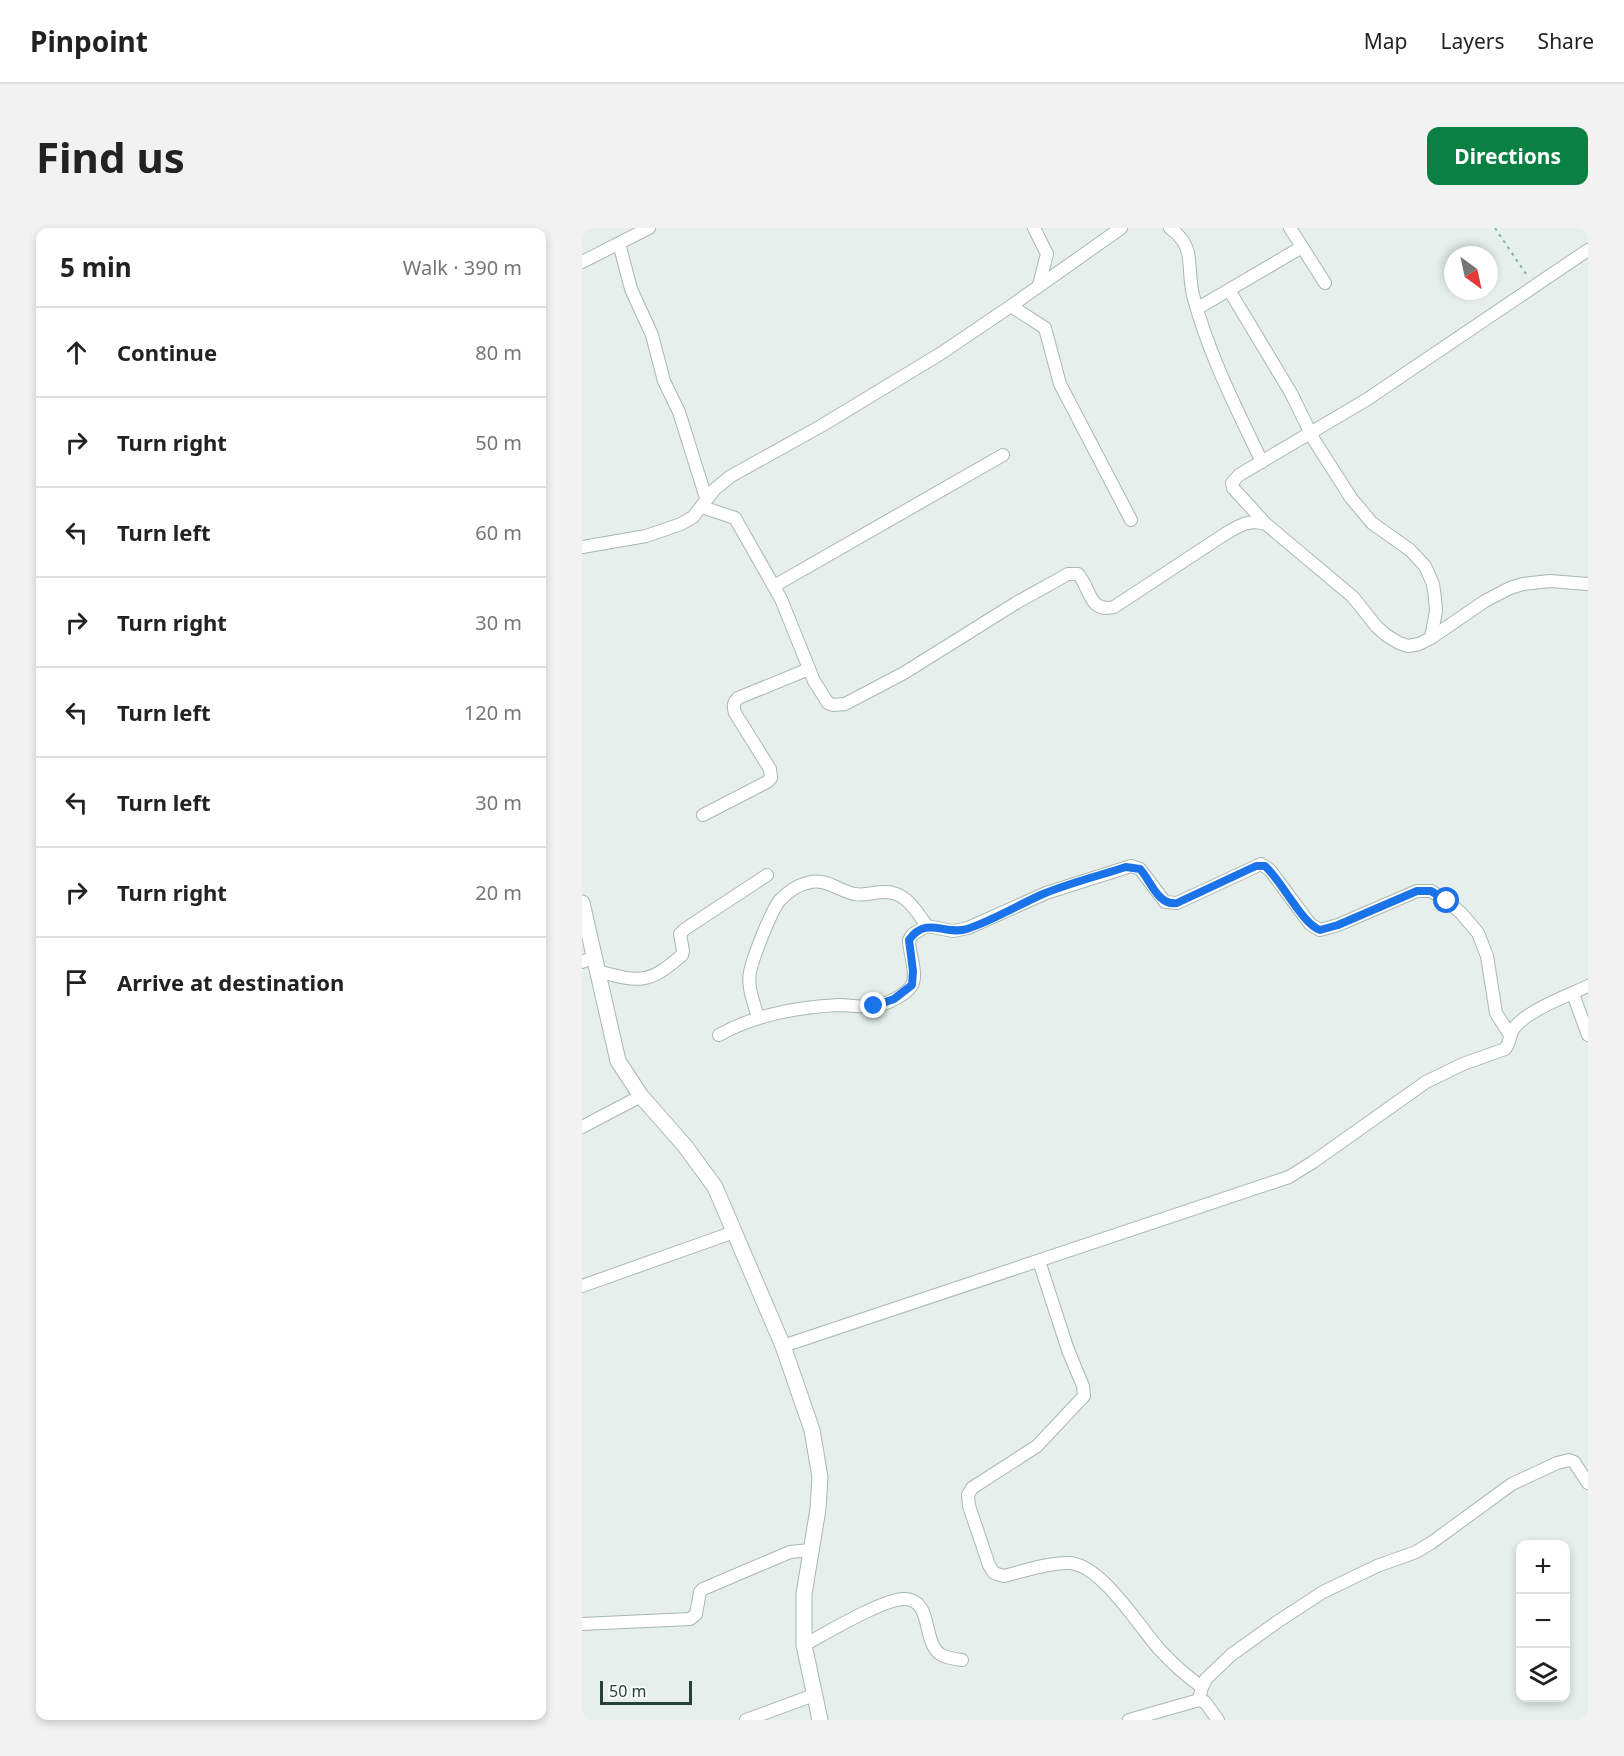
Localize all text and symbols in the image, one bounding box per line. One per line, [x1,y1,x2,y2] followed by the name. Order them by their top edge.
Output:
[30,22,148,60] text: Pinpoint
[1364,27,1408,55] text: Map
[1441,27,1505,55] text: Layers
[1538,27,1594,55] text: Share
[1427,127,1588,185] button: Directions
[36,128,185,185] text: Find us
[1444,246,1498,300] north arrow
[60,249,132,285] text: 5 min
[403,254,522,281] text: Walk · 390 m
[60,336,93,369] icon: ahead
[117,337,217,367] text: Continue
[475,339,522,366] text: 80 m
[60,426,93,459] icon: right
[117,427,227,457] text: Turn right
[475,429,522,456] text: 50 m
[60,516,93,549] icon: left
[117,517,211,547] text: Turn left
[475,519,522,546] text: 60 m
[60,606,93,639] icon: right
[117,607,227,637] text: Turn right
[475,609,522,636] text: 30 m
[60,696,93,729] icon: left
[117,697,211,727] text: Turn left
[464,699,522,726] text: 120 m
[60,786,93,819] icon: left
[117,787,211,817] text: Turn left
[475,789,522,816] text: 30 m
[60,876,93,909] icon: right
[117,877,227,907] text: Turn right
[475,879,522,906] text: 20 m
[1433,887,1459,913] route start
[60,966,93,999] icon: arrive
[117,967,344,997] text: Arrive at destination
[860,992,886,1018] route end
[1516,1540,1570,1702] map controls
[1516,1540,1570,1594] button: +
[1516,1594,1570,1648] button: −
[1516,1648,1570,1702] button: layers
[600,1678,692,1706] scale bar
[609,1680,646,1702] text: 50 m

